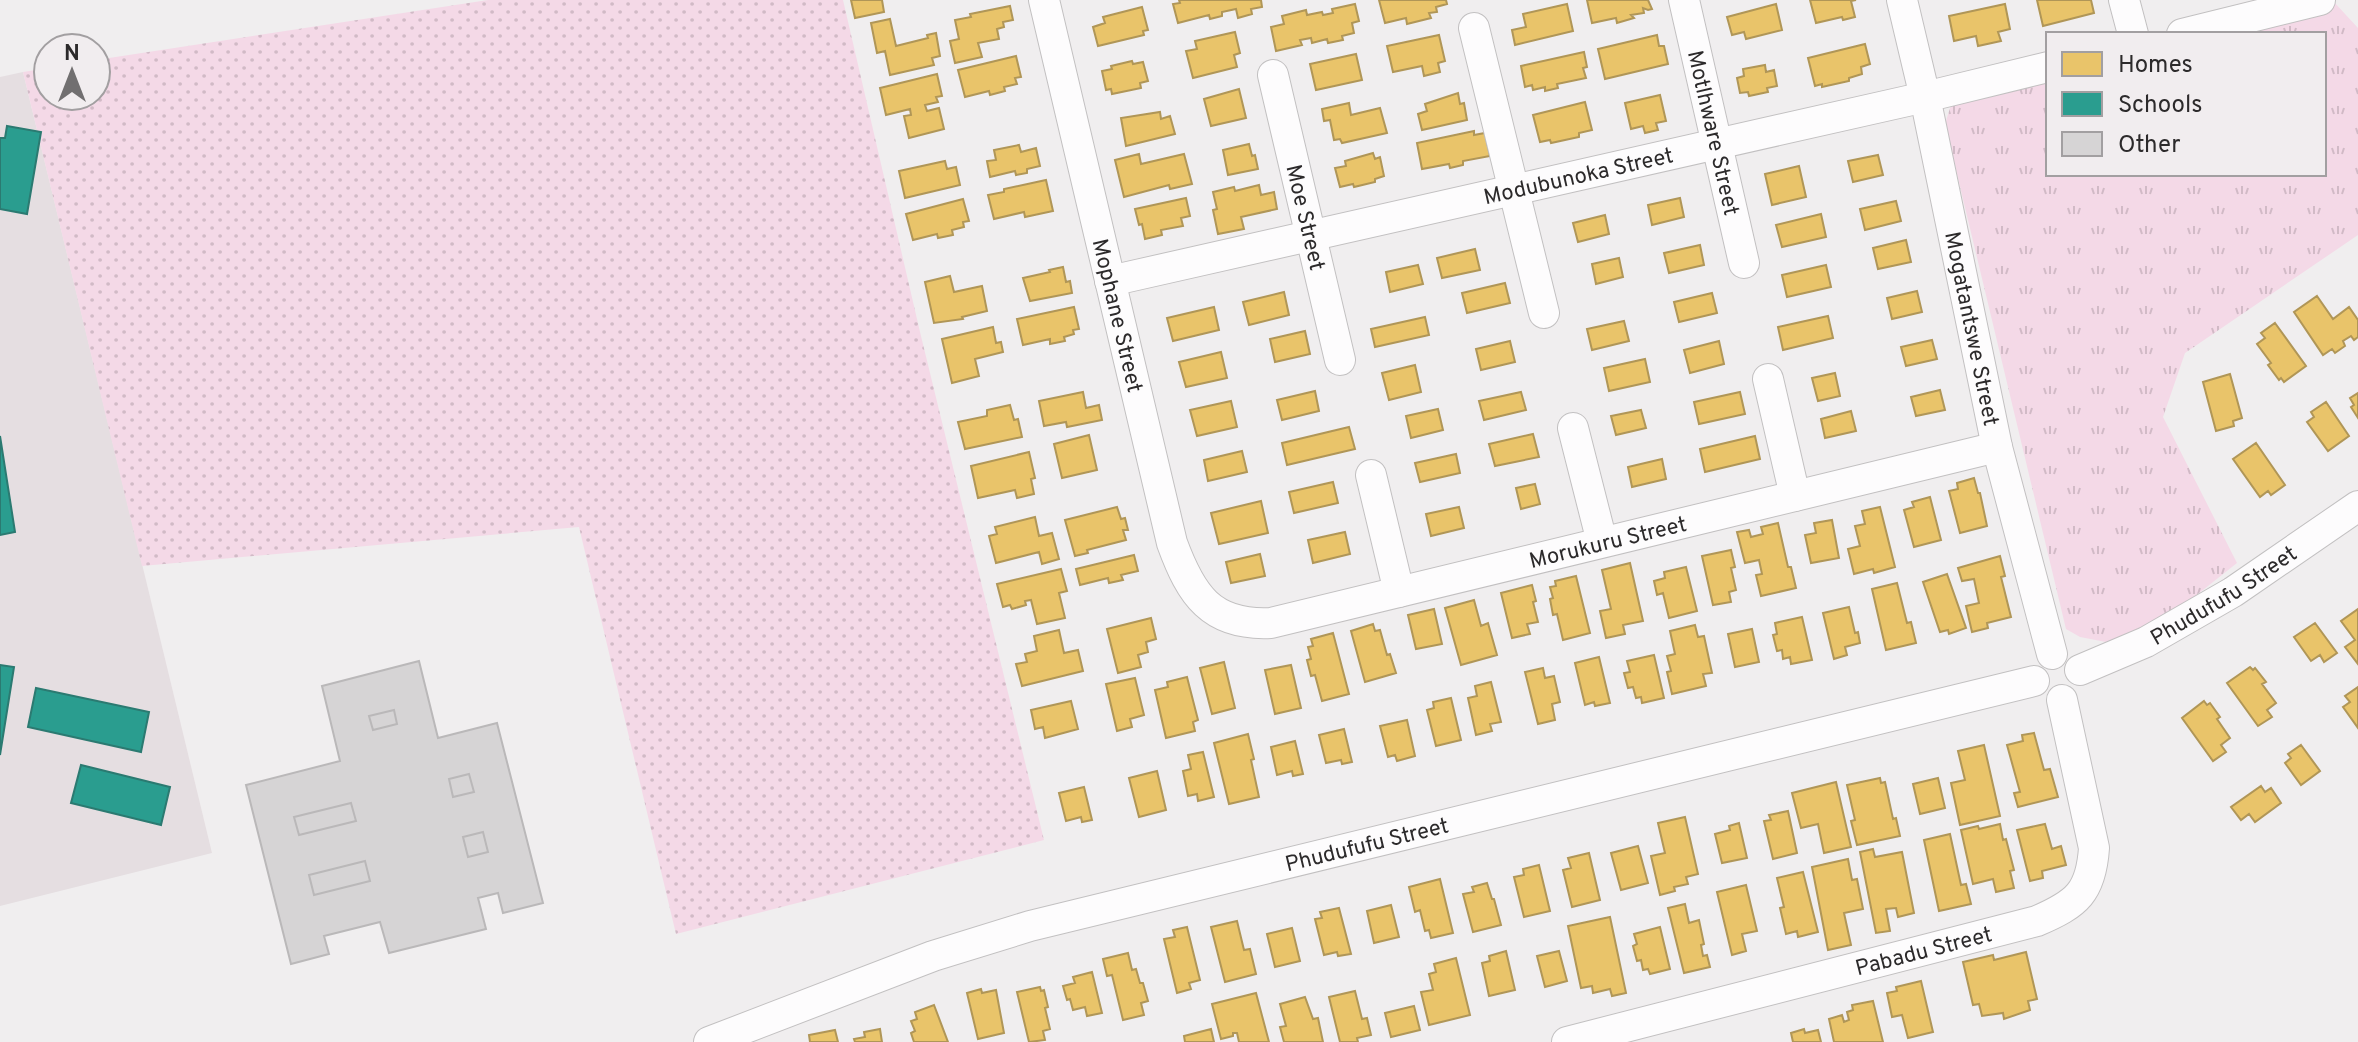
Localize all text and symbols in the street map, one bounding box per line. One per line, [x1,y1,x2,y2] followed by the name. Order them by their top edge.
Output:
[32,32,112,112] north arrow
[2046,32,2326,176] legend
[64,41,80,68] text: N
[1680,48,1744,218] street label: Motlhware Street
[2118,51,2193,81] text: Homes
[2118,91,2203,121] text: Schools
[2118,131,2180,161] text: Other
[1481,143,1676,212] street label: Modubunoka Street
[1278,162,1329,273] street label: Moe Street
[1937,229,2003,428] street label: Mogatantswe Street
[1085,236,1147,395] street label: Mophane Street
[1527,512,1690,576] street label: Morukuru Street
[2146,541,2303,653] street label: Phudufufu Street
[1283,813,1452,879] street label: Phudufufu Street
[1853,922,1995,983] street label: Pabadu Street

